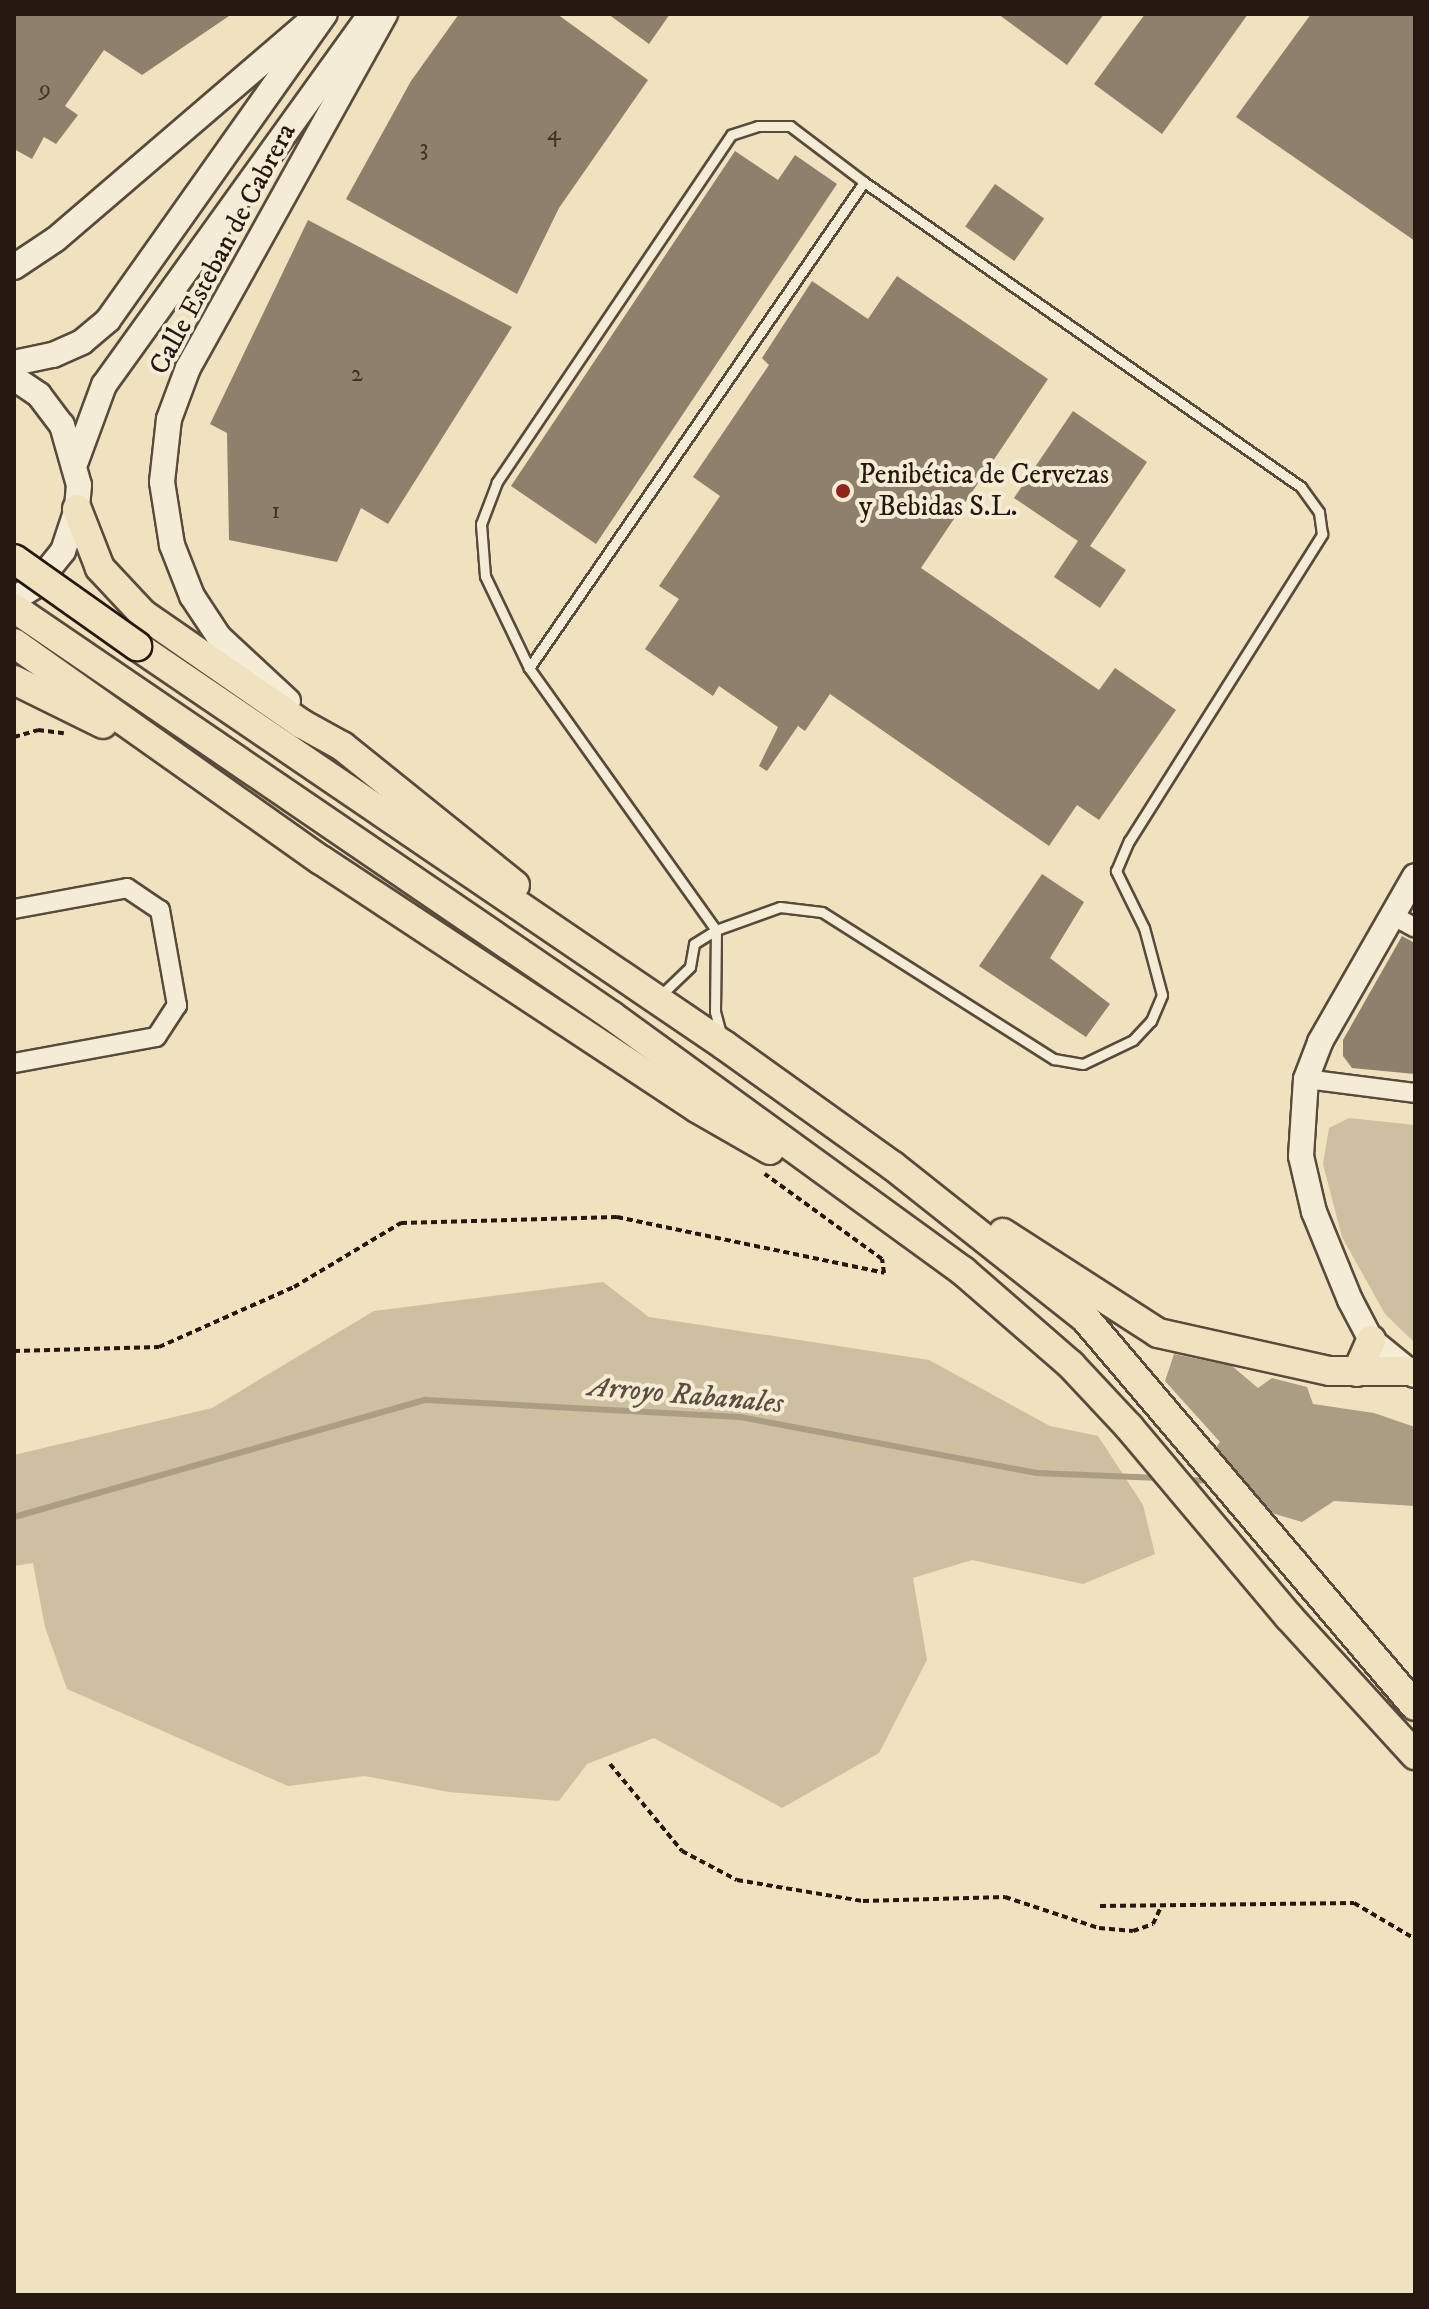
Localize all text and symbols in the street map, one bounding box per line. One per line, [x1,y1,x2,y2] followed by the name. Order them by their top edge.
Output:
[39,76,51,104] house number: 9
[143,118,303,380] street label: Calle Esteban de Cabrera
[547,120,561,148] house number: 4
[420,135,428,163] house number: 3
[351,361,363,389] house number: 2
[859,458,1109,524] place label: Penibética de Cervezas y Bebidas S.L.
[834,482,852,500] marker: Penibética de Cervezas y Bebidas S.L.
[272,498,280,526] house number: 1
[587,1370,785,1422] water label: Arroyo Rabanales

